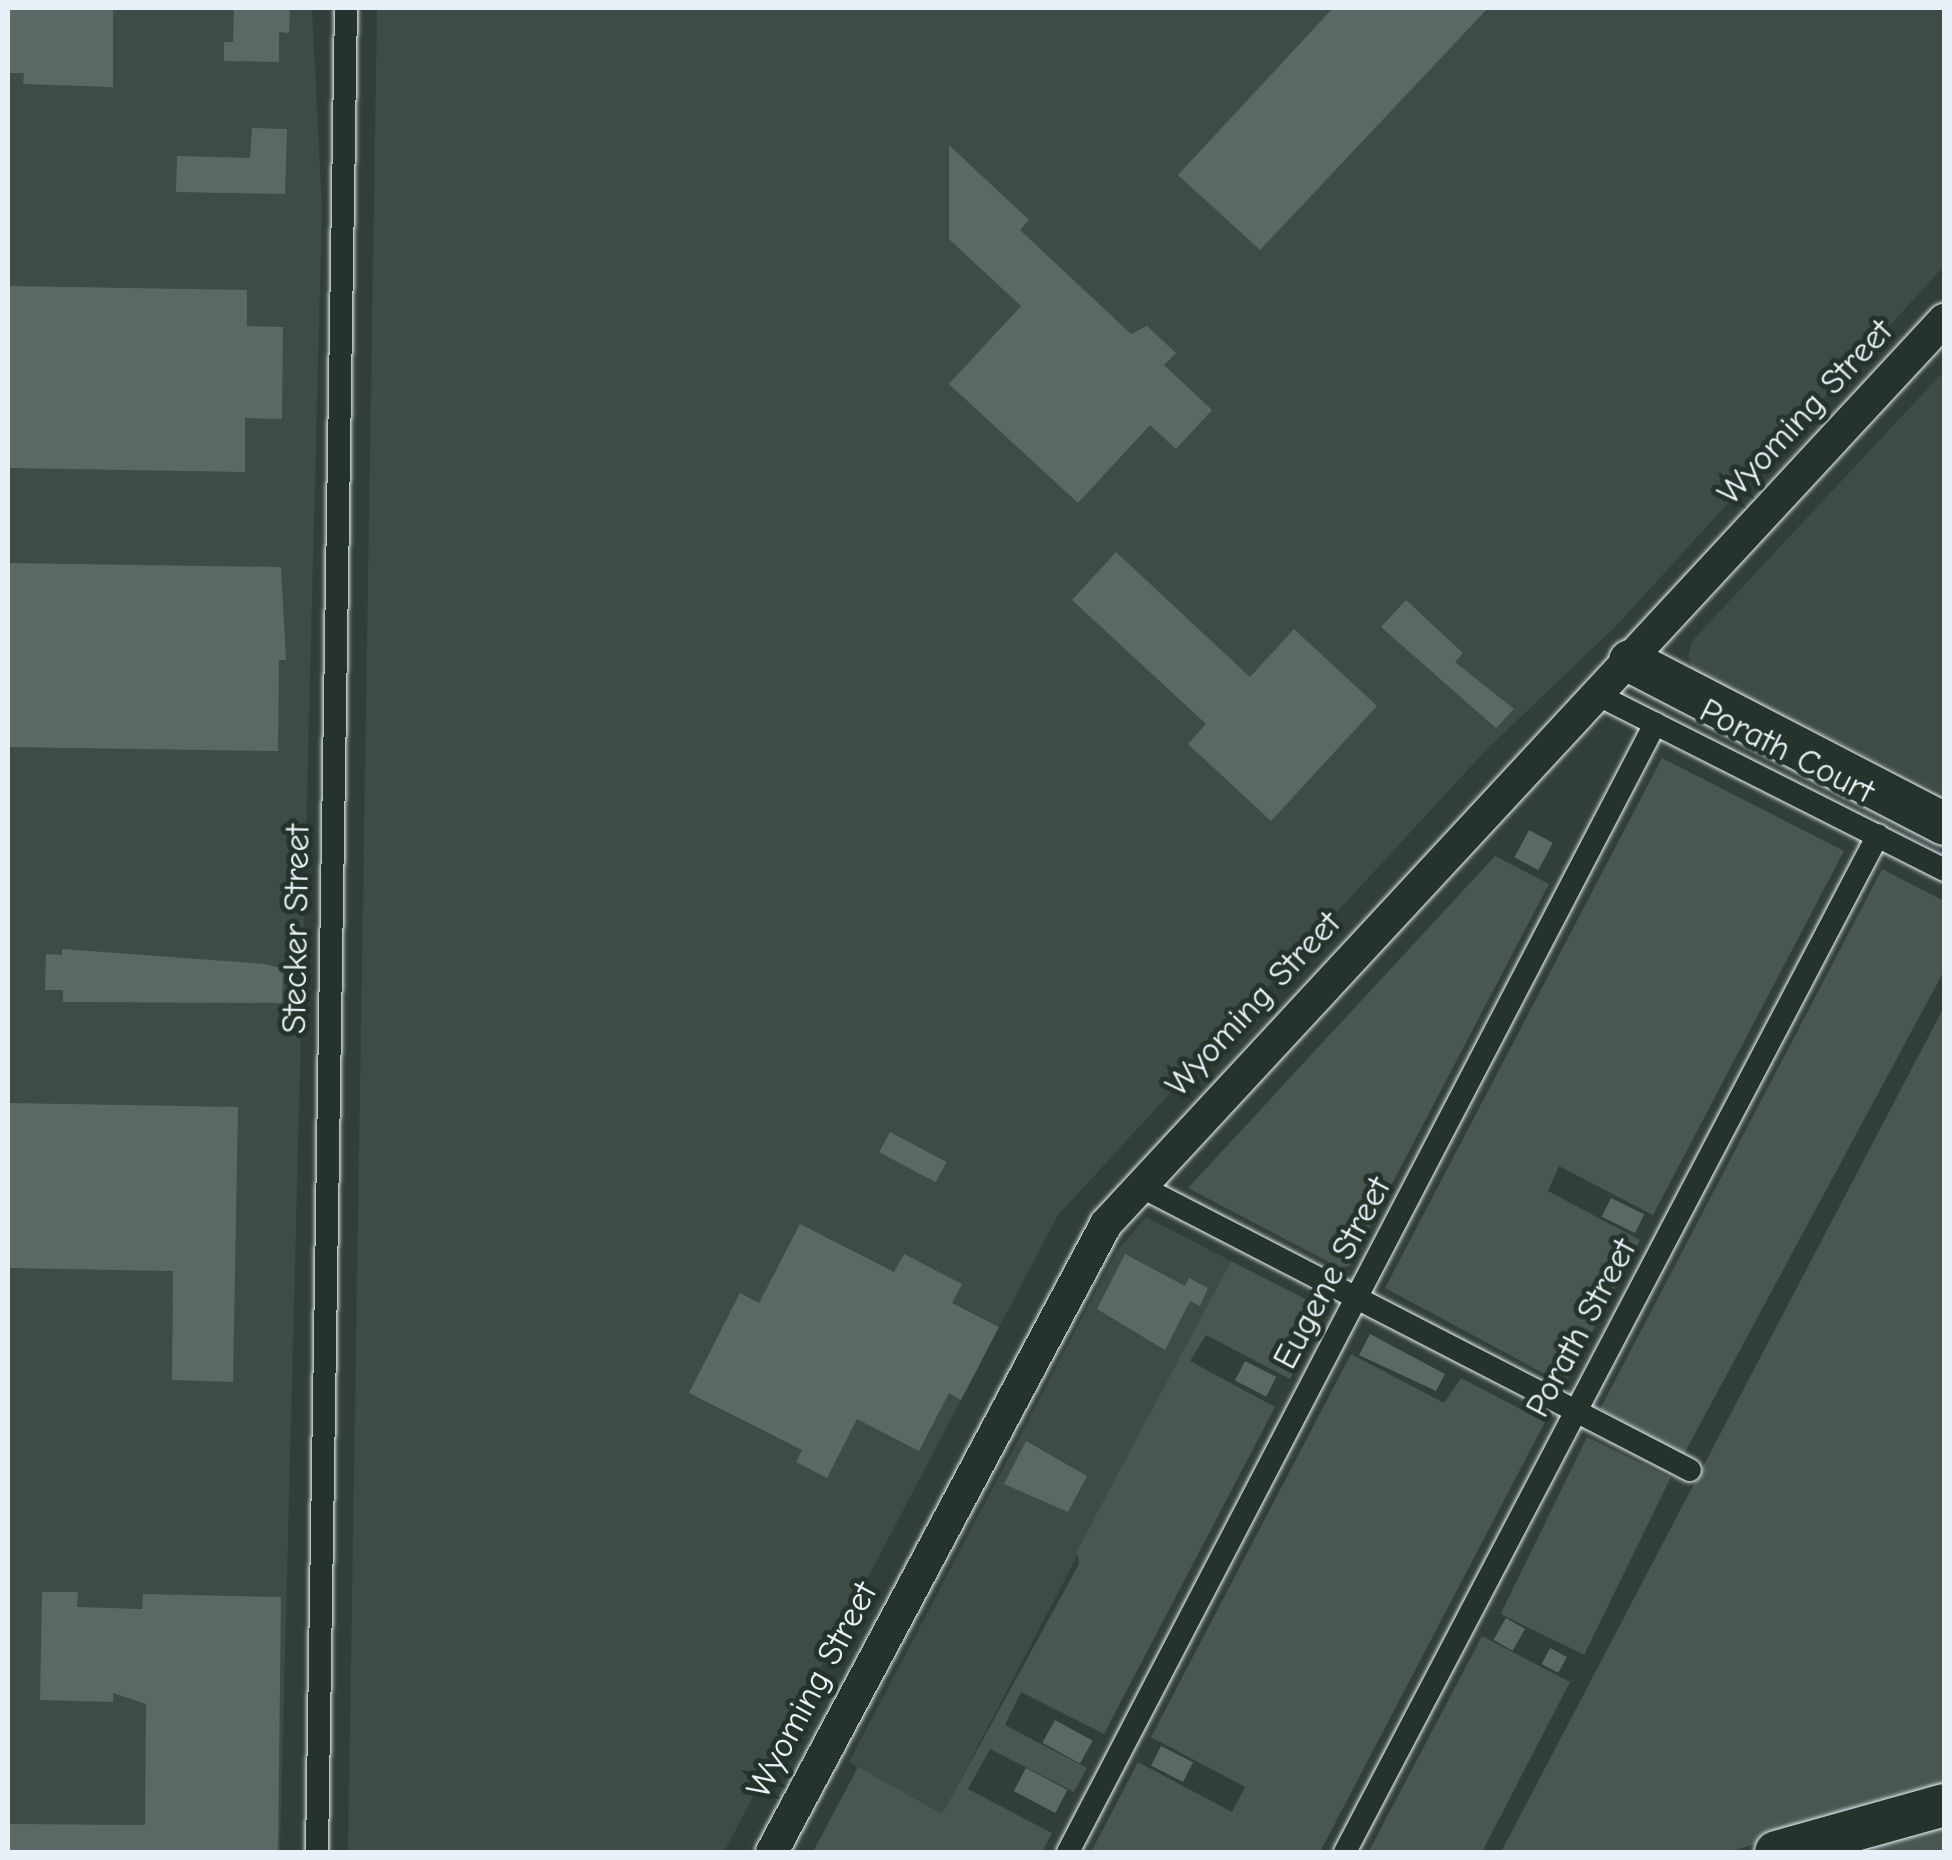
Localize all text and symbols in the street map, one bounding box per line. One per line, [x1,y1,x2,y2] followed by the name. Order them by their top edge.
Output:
[1708,311,1902,513] street label: Wyoming Street
[1693,689,1881,813] street label: Porath Court
[273,824,319,1034] street label: Stecker Street
[1156,903,1350,1105] street label: Wyoming Street
[1264,1170,1400,1376] street label: Eugene Street
[1516,1232,1646,1424] street label: Porath Street
[738,1575,886,1805] street label: Wyoming Street

